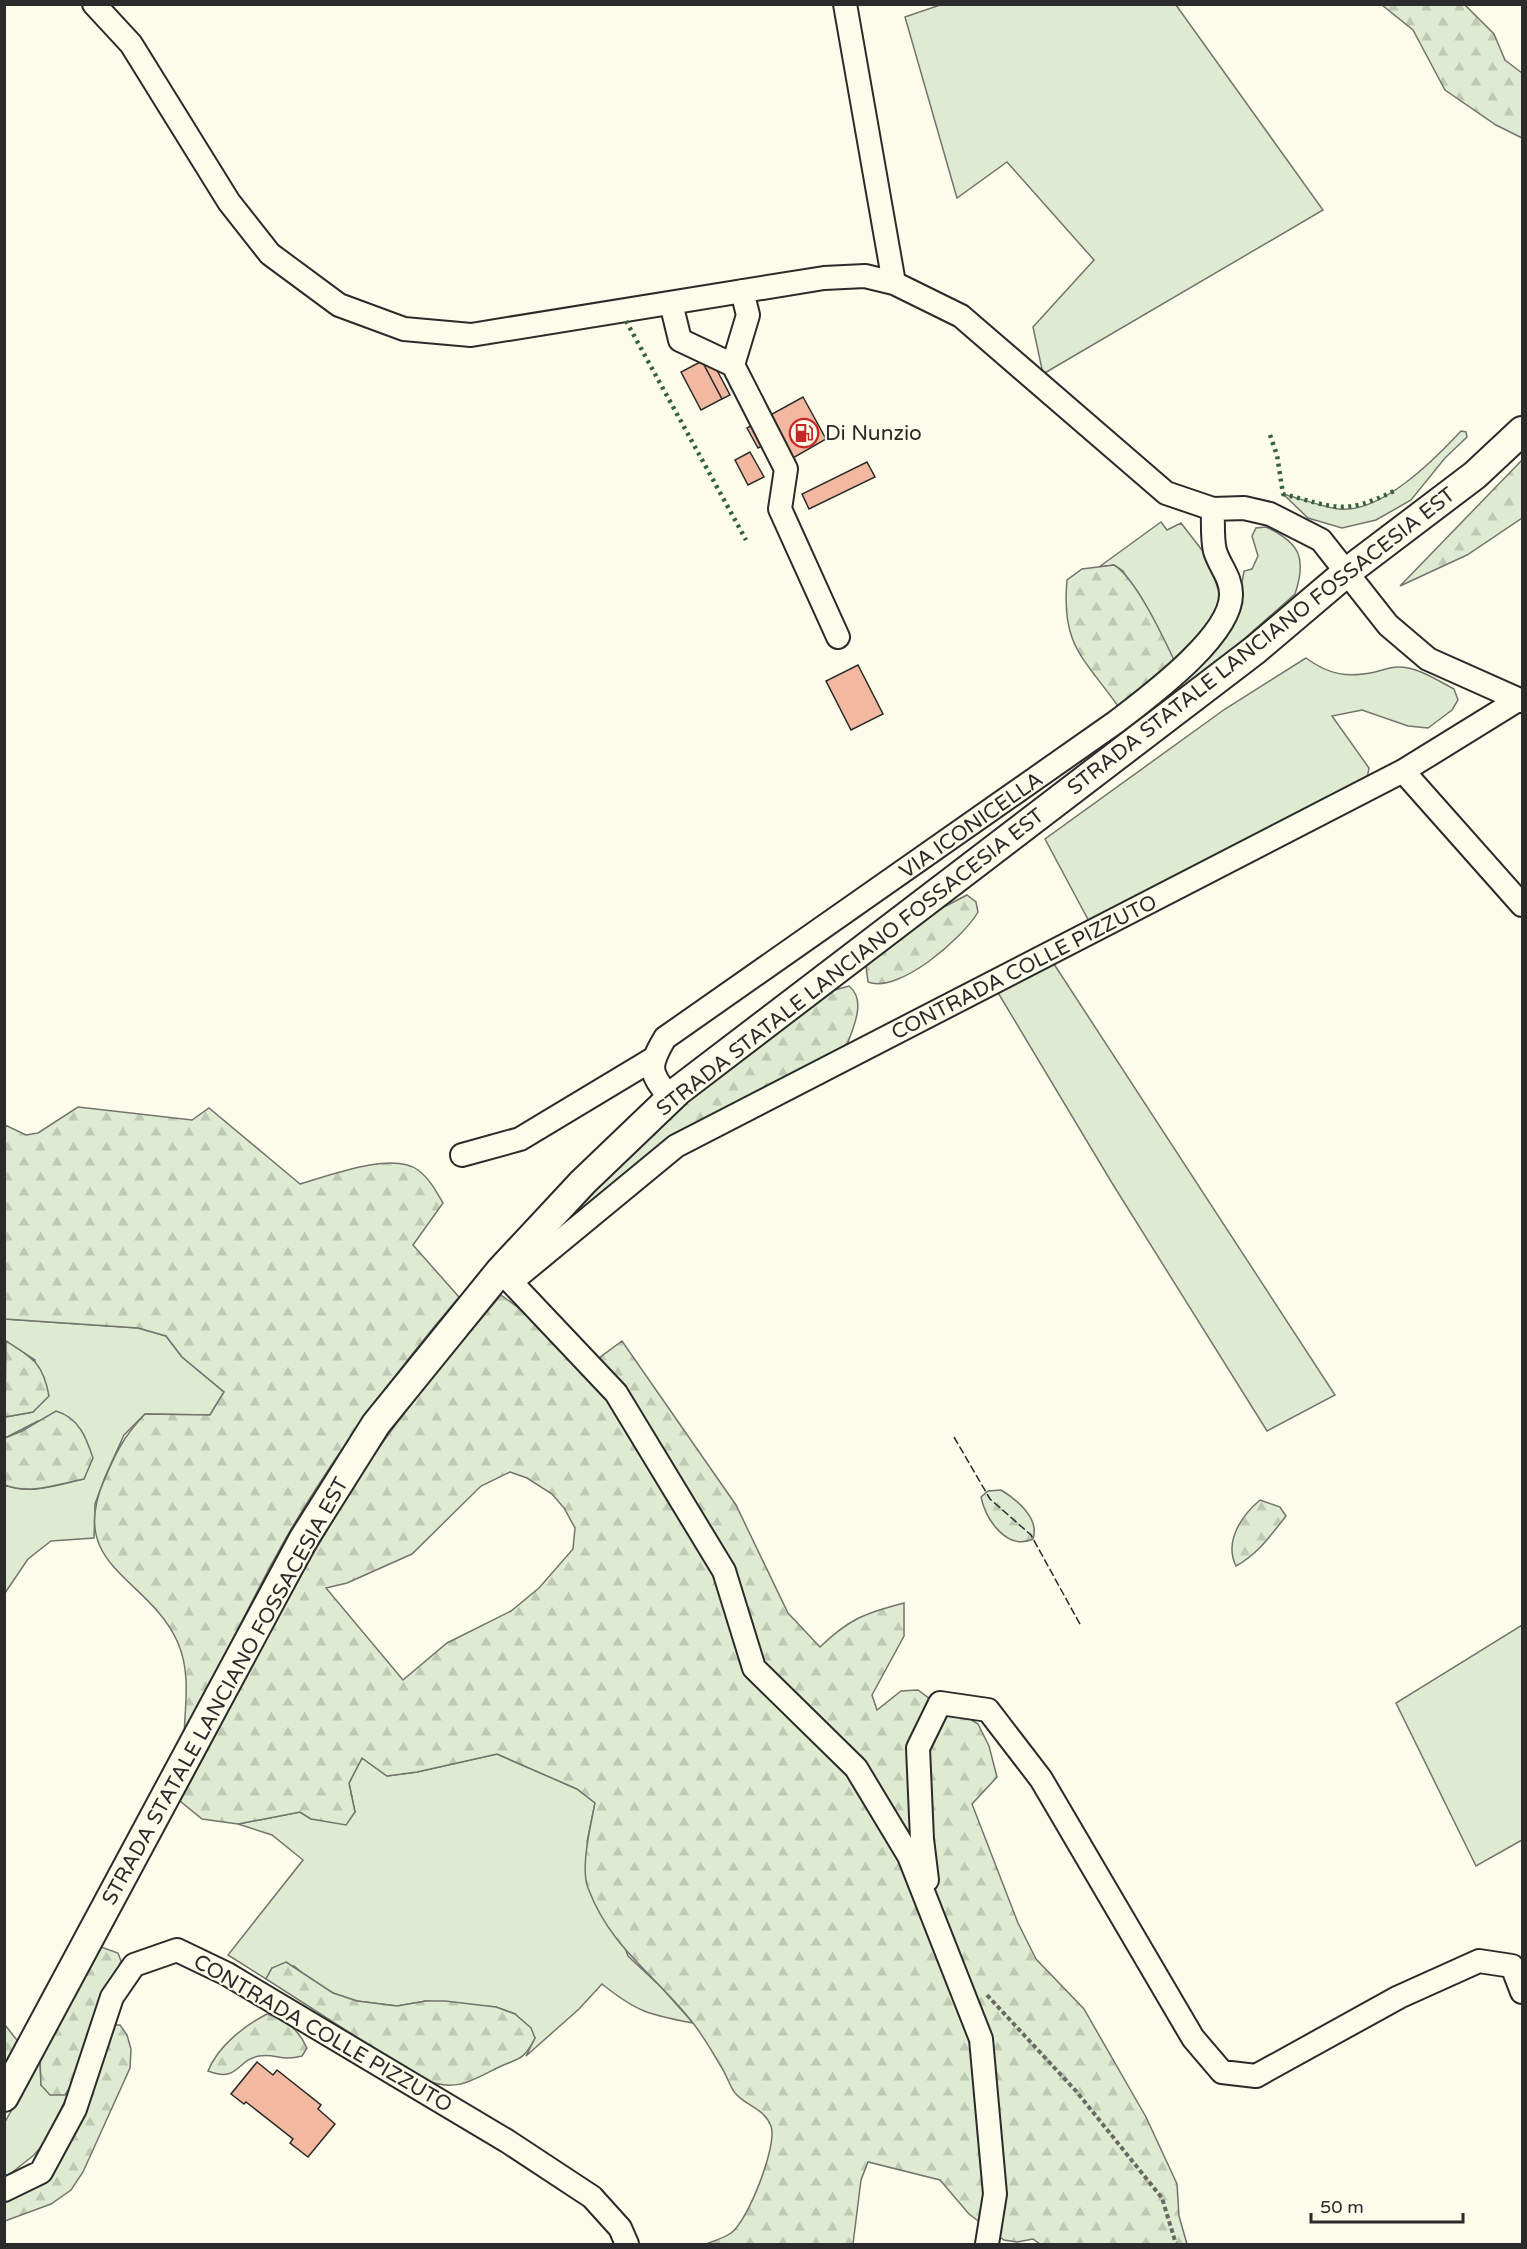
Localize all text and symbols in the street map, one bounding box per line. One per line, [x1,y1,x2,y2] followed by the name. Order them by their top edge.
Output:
[788,417,820,449] fuel station icon: Di Nunzio
[825,421,922,446] place label: Di Nunzio
[1062,482,1460,801] street label: STRADA STATALE LANCIANO FOSSACESIA EST
[895,767,1048,884] street label: VIA ICONICELLA
[651,803,1049,1122] street label: STRADA STATALE LANCIANO FOSSACESIA EST
[887,889,1161,1045] street label: CONTRADA COLLE PIZZUTO
[97,1473,354,1909] street label: STRADA STATALE LANCIANO FOSSACESIA EST
[189,1949,457,2118] street label: CONTRADA COLLE PIZZUTO
[1311,2186,1462,2224] scale bar
[1320,2196,1364,2218] text: 50 m

